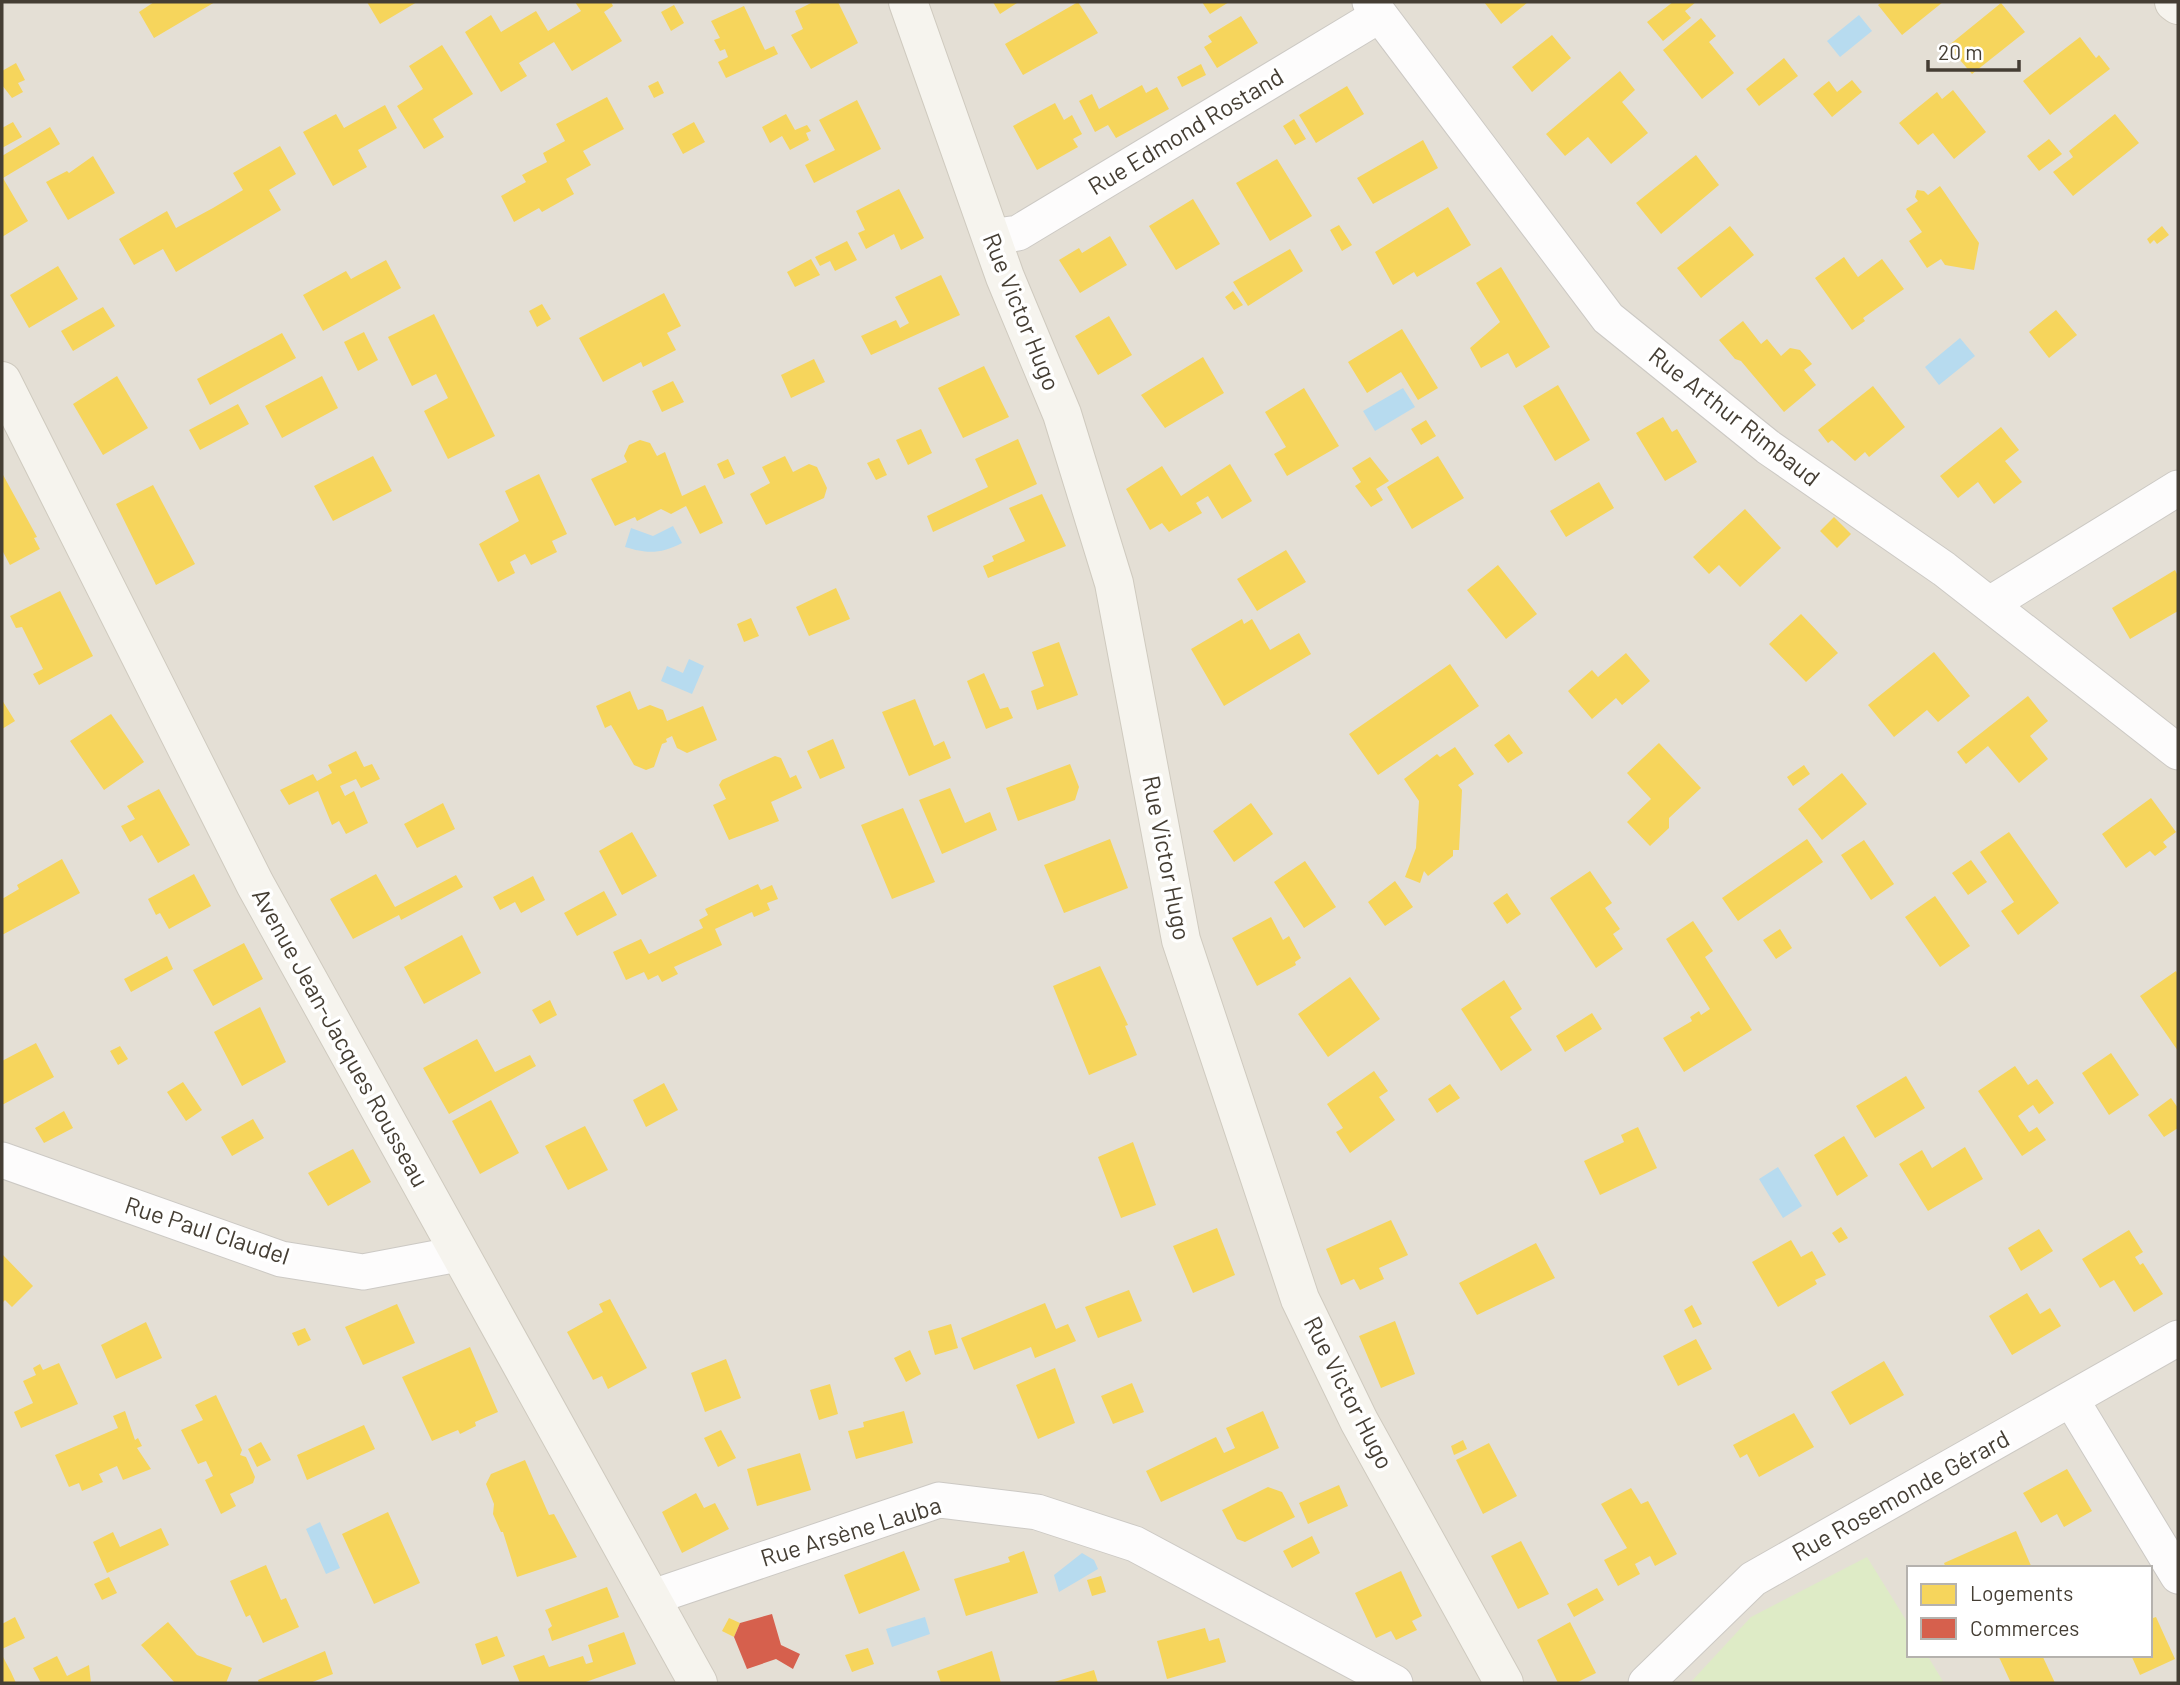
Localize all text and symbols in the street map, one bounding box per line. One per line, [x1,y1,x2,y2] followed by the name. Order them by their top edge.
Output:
[1928,28,2019,72] scale bar
[1938,39,1983,64] text: 20 m
[1082,61,1288,200] street label: Rue Edmond Rostand
[978,228,1067,394] street label: Rue Victor Hugo
[1644,340,1826,492] street label: Rue Arthur Rimbaud
[1137,773,1198,943] street label: Rue Victor Hugo
[247,883,436,1192] street label: Avenue Jean-Jacques Rousseau
[121,1189,293,1270] street label: Rue Paul Claudel
[1298,1311,1400,1473] street label: Rue Victor Hugo
[1787,1423,2014,1566] street label: Rue Rosemonde Gérard
[757,1489,944,1572] street label: Rue Arsène Lauba
[1907,1566,2152,1657] legend
[1970,1580,2073,1605] text: Logements
[1970,1615,2079,1640] text: Commerces

